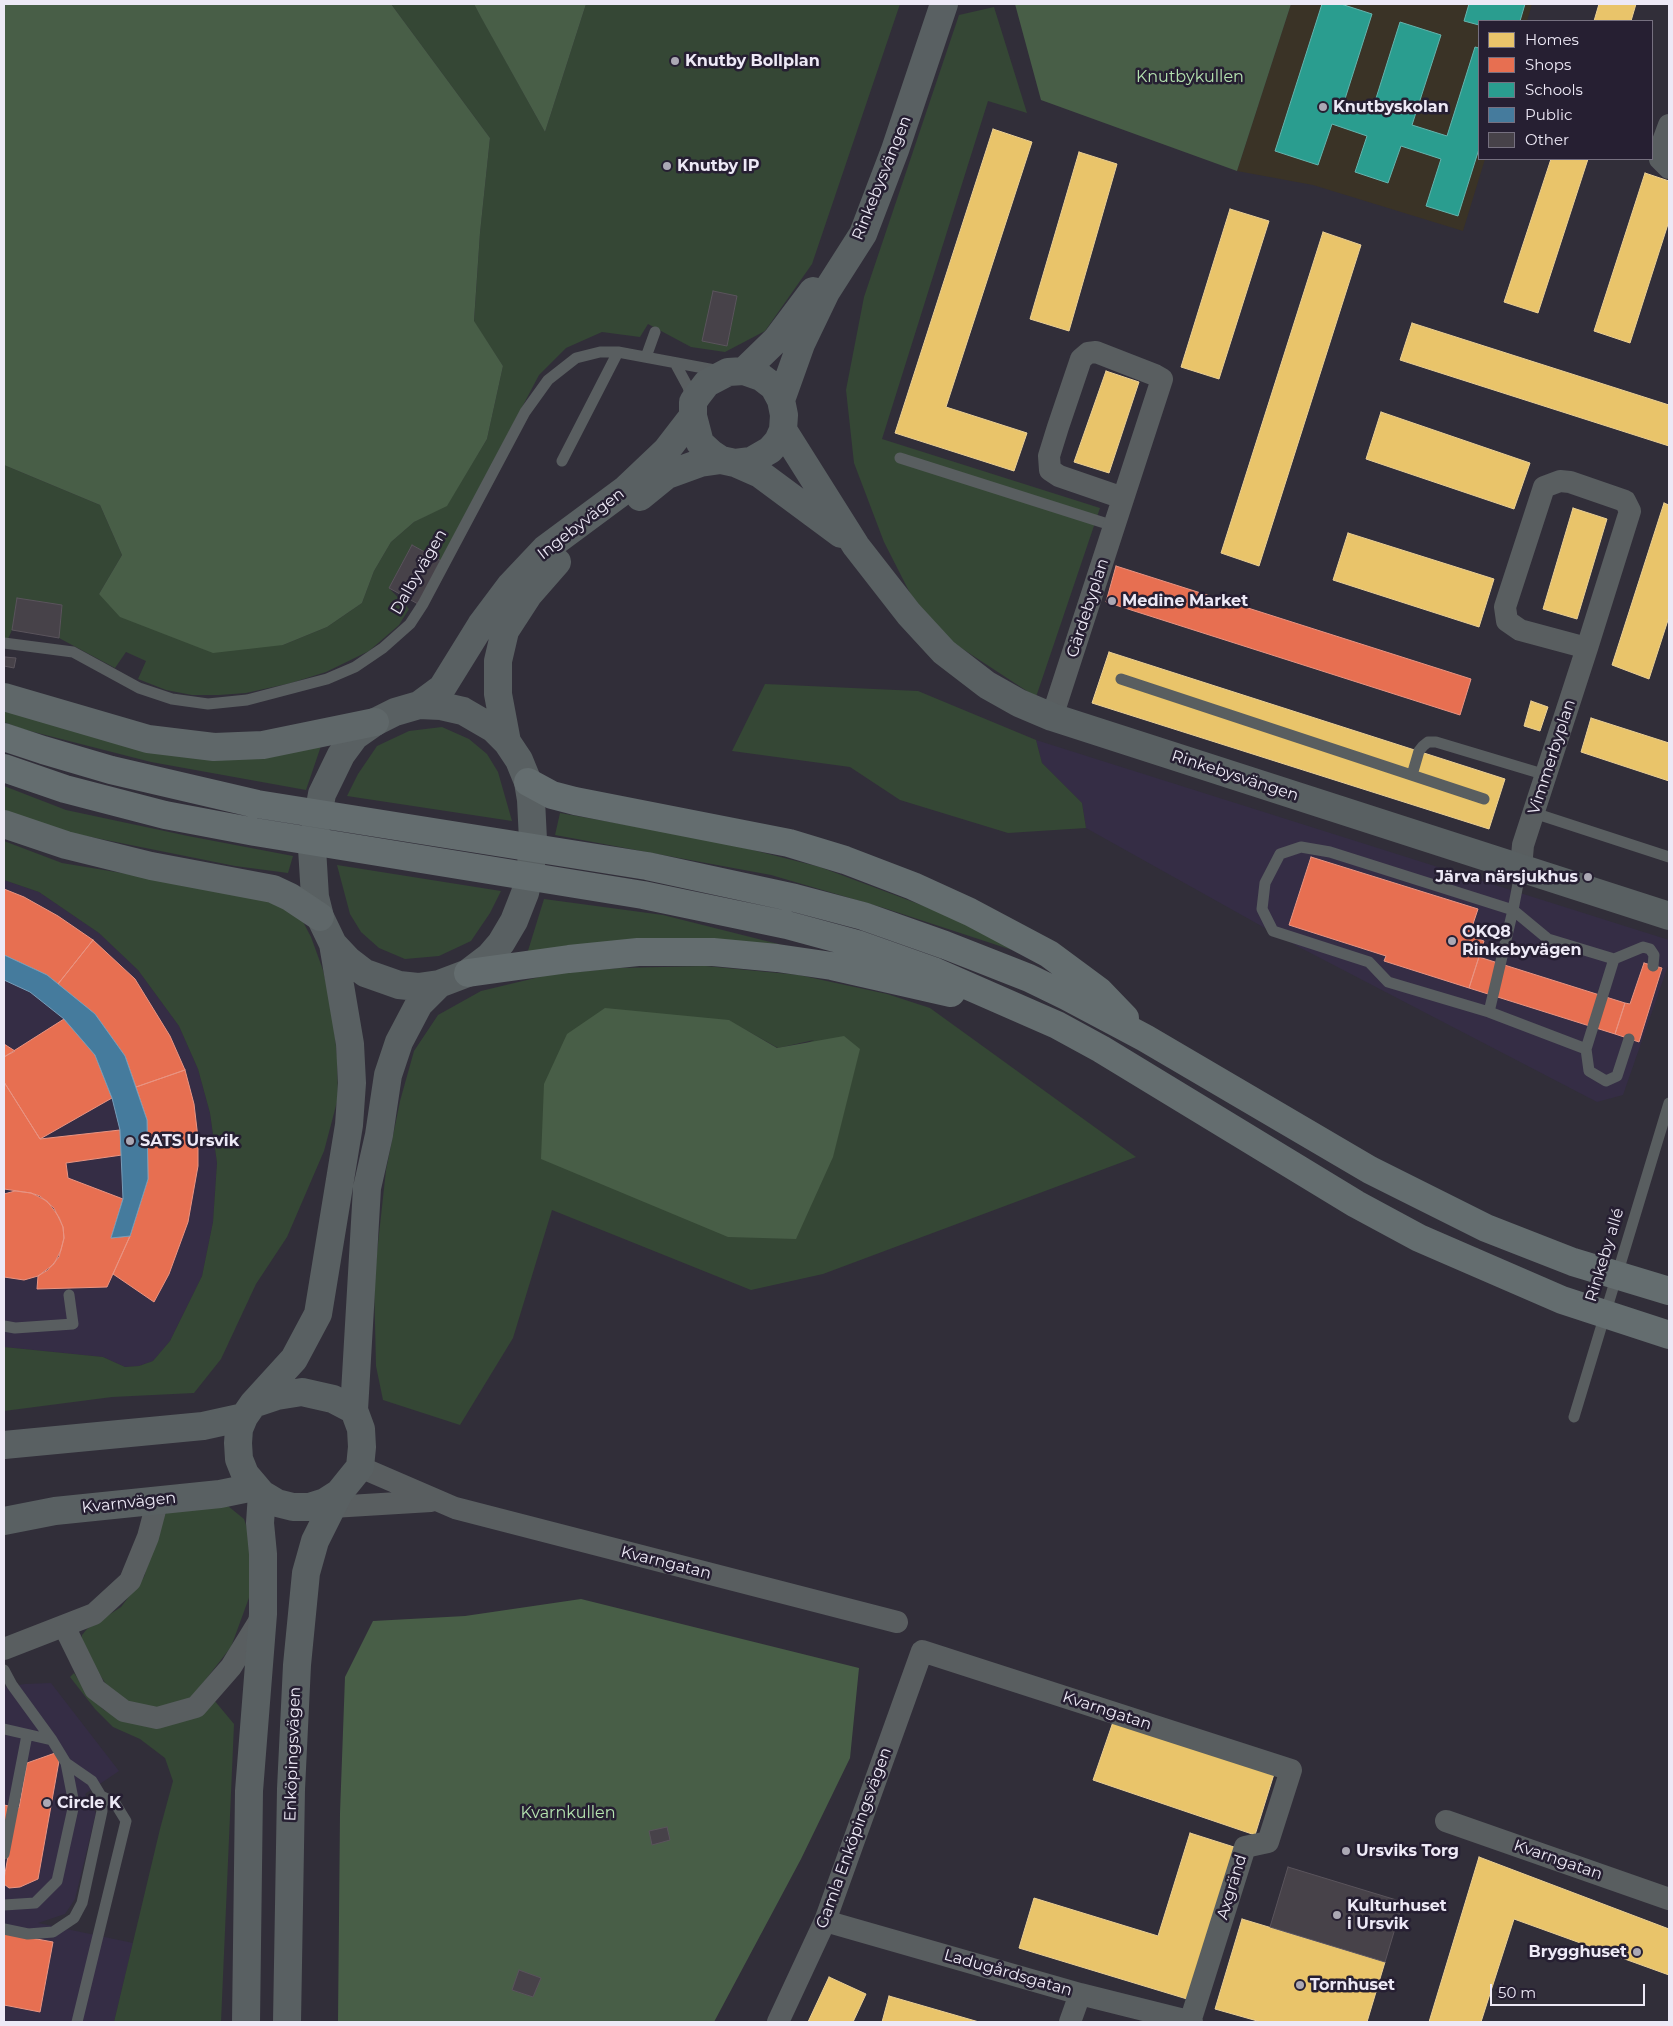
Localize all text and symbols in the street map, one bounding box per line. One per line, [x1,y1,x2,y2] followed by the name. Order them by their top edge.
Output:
[1478,20,1653,160] legend
[1525,30,1579,49] text: Homes
[685,51,820,71] place label: Knutby Bollplan
[669,55,681,67] marker: Knutby Bollplan
[1525,55,1571,74] text: Shops
[1136,67,1244,87] park label: Knutbykullen
[1525,80,1583,99] text: Schools
[1333,97,1449,117] place label: Knutbyskolan
[1317,101,1329,113] marker: Knutbyskolan
[1525,105,1573,124] text: Public
[848,113,916,243] street label: Rinkebysvängen
[1525,130,1569,149] text: Other
[677,156,760,176] place label: Knutby IP
[661,160,673,172] marker: Knutby IP
[534,484,628,564] street label: Ingebyvägen
[387,526,451,618] street label: Dalbyvägen
[1063,556,1113,660] street label: Gärdebyplan
[1122,591,1248,611] place label: Medine Market
[1106,595,1118,607] marker: Medine Market
[1524,697,1580,817] street label: Vimmerbyplan
[1169,746,1301,806] street label: Rinkebysvängen
[1435,867,1578,887] place label: Järva närsjukhus
[1582,871,1594,883] marker: Järva närsjukhus
[1462,922,1581,960] place label: OKQ8 Rinkebyvägen
[1446,935,1458,947] marker: OKQ8 Rinkebyvägen
[140,1131,239,1151] place label: SATS Ursvik
[124,1135,136,1147] marker: SATS Ursvik
[1582,1206,1628,1304] street label: Rinkeby allé
[81,1488,177,1518] street label: Kvarnvägen
[619,1542,713,1584] street label: Kvarngatan
[281,1686,305,1822] street label: Enköpingsvägen
[1060,1688,1154,1734] street label: Kvarngatan
[812,1745,896,1931] street label: Gamla Enköpingsvägen
[57,1793,121,1813] place label: Circle K
[41,1797,53,1809] marker: Circle K
[521,1803,615,1823] park label: Kvarnkullen
[1511,1836,1605,1884] street label: Kvarngatan
[1356,1841,1459,1861] place label: Ursviks Torg
[1340,1845,1352,1857] marker: Ursviks Torg
[1213,1852,1251,1922] street label: Axgränd
[1347,1896,1447,1934] place label: Kulturhuset i Ursvik
[1331,1909,1343,1921] marker: Kulturhuset i Ursvik
[1529,1942,1627,1962] place label: Brygghuset
[942,1946,1074,2000] street label: Ladugårdsgatan
[1631,1946,1643,1958] marker: Brygghuset
[1493,1974,1648,2006] scale bar
[1310,1975,1395,1995] place label: Tornhuset
[1294,1979,1306,1991] marker: Tornhuset
[1498,1983,1536,2002] text: 50 m

